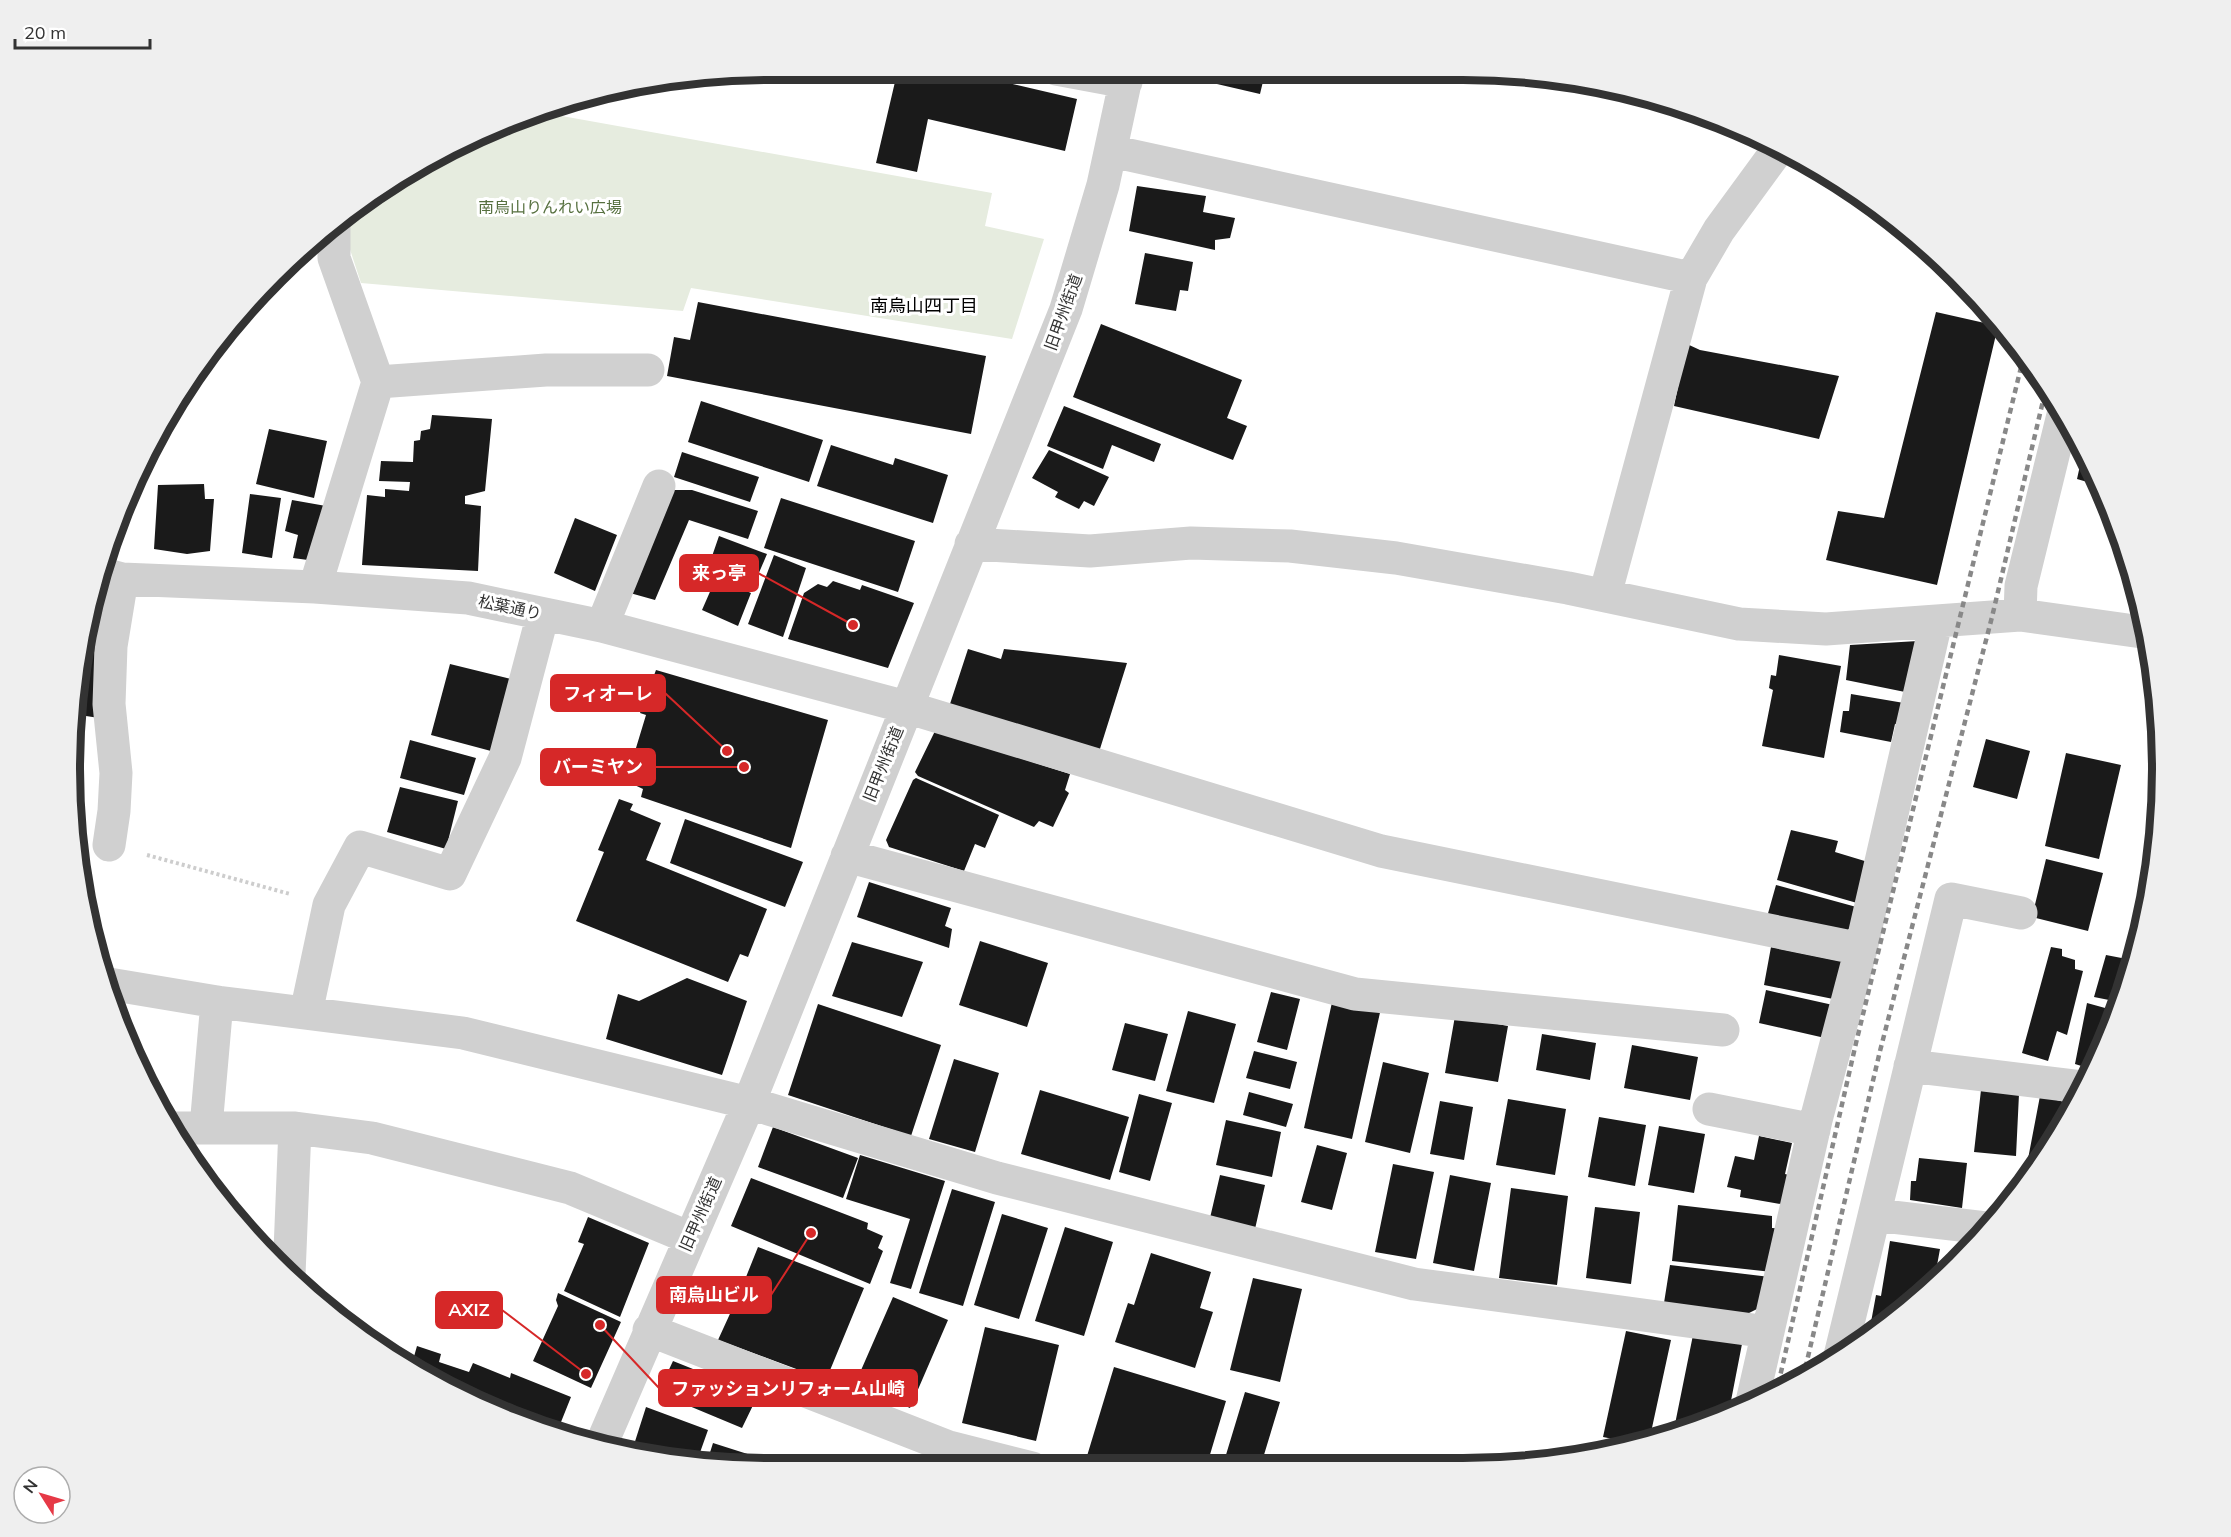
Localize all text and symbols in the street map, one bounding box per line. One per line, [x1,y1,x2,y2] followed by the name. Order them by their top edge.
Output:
[15,12,150,50] scale bar
[24,21,66,44] text: 20 m
[478,197,622,217] park label: 南烏山りんれい広場
[1040,271,1086,353] street label: 旧甲州街道
[870,294,978,317] district label: 南烏山四丁目
[680,555,758,591] callout: 来っ亭
[692,561,746,584] text: 来っ亭
[477,591,543,623] street label: 松葉通り
[551,675,665,711] callout: フィオーレ
[563,682,653,705] text: フィオーレ
[859,723,907,805] street label: 旧甲州街道
[541,749,655,785] callout: バーミヤン
[553,755,643,778] text: バーミヤン
[675,1173,725,1255] street label: 旧甲州街道
[657,1277,771,1313] callout: 南烏山ビル
[669,1283,759,1306] text: 南烏山ビル
[436,1292,502,1328] callout: AXIZ
[448,1298,490,1321] text: AXIZ
[659,1370,917,1406] callout: ファッションリフォーム山崎
[671,1377,905,1400] text: ファッションリフォーム山崎
[12,1465,72,1525] north arrow
[18,1475,42,1497] text: N

